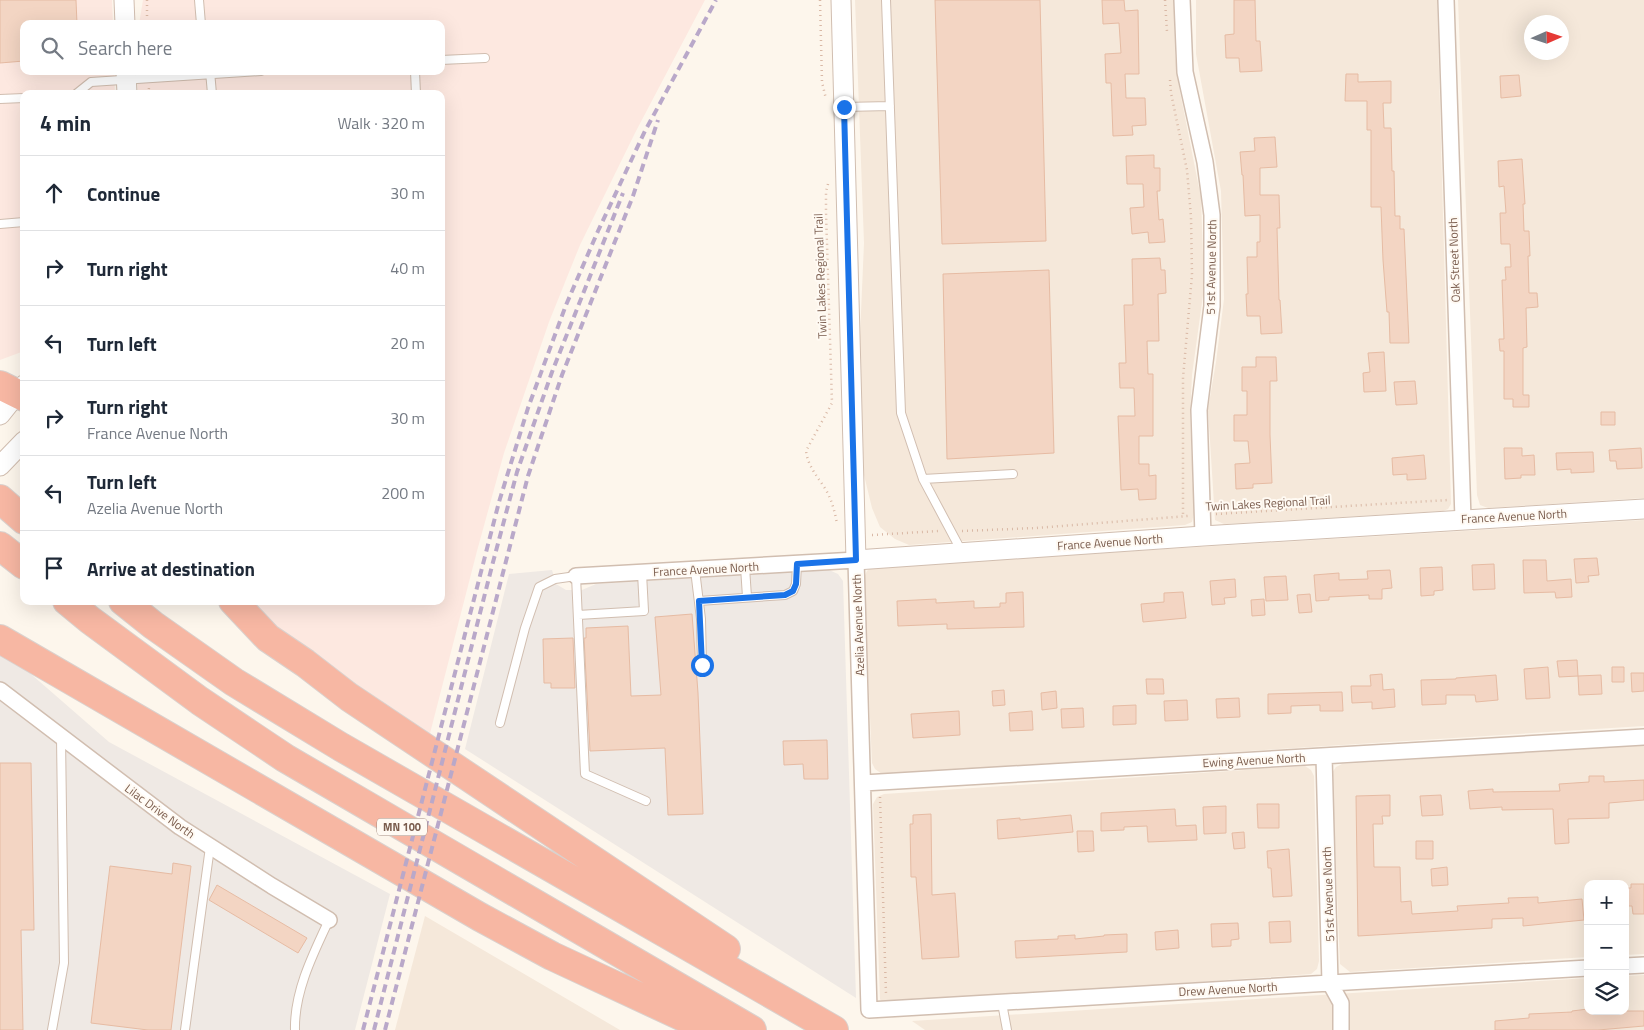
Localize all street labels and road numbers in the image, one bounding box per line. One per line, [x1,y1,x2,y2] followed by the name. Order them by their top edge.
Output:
[808,213,832,339] street label: Twin Lakes Regional Trail
[1443,217,1465,303] street label: Oak Street North
[1201,219,1221,315] street label: 51st Avenue North
[1205,490,1331,516] street label: Twin Lakes Regional Trail
[1461,504,1567,528] street label: France Avenue North
[1057,529,1163,555] street label: France Avenue North
[653,557,759,581] street label: France Avenue North
[847,574,869,676] street label: Azelia Avenue North
[1202,748,1306,772] street label: Ewing Avenue North
[121,779,199,843] street label: Lilac Drive North
[377,819,427,836] road number: MN 100
[1317,846,1339,942] street label: 51st Avenue North
[1178,977,1278,1001] street label: Drew Avenue North

